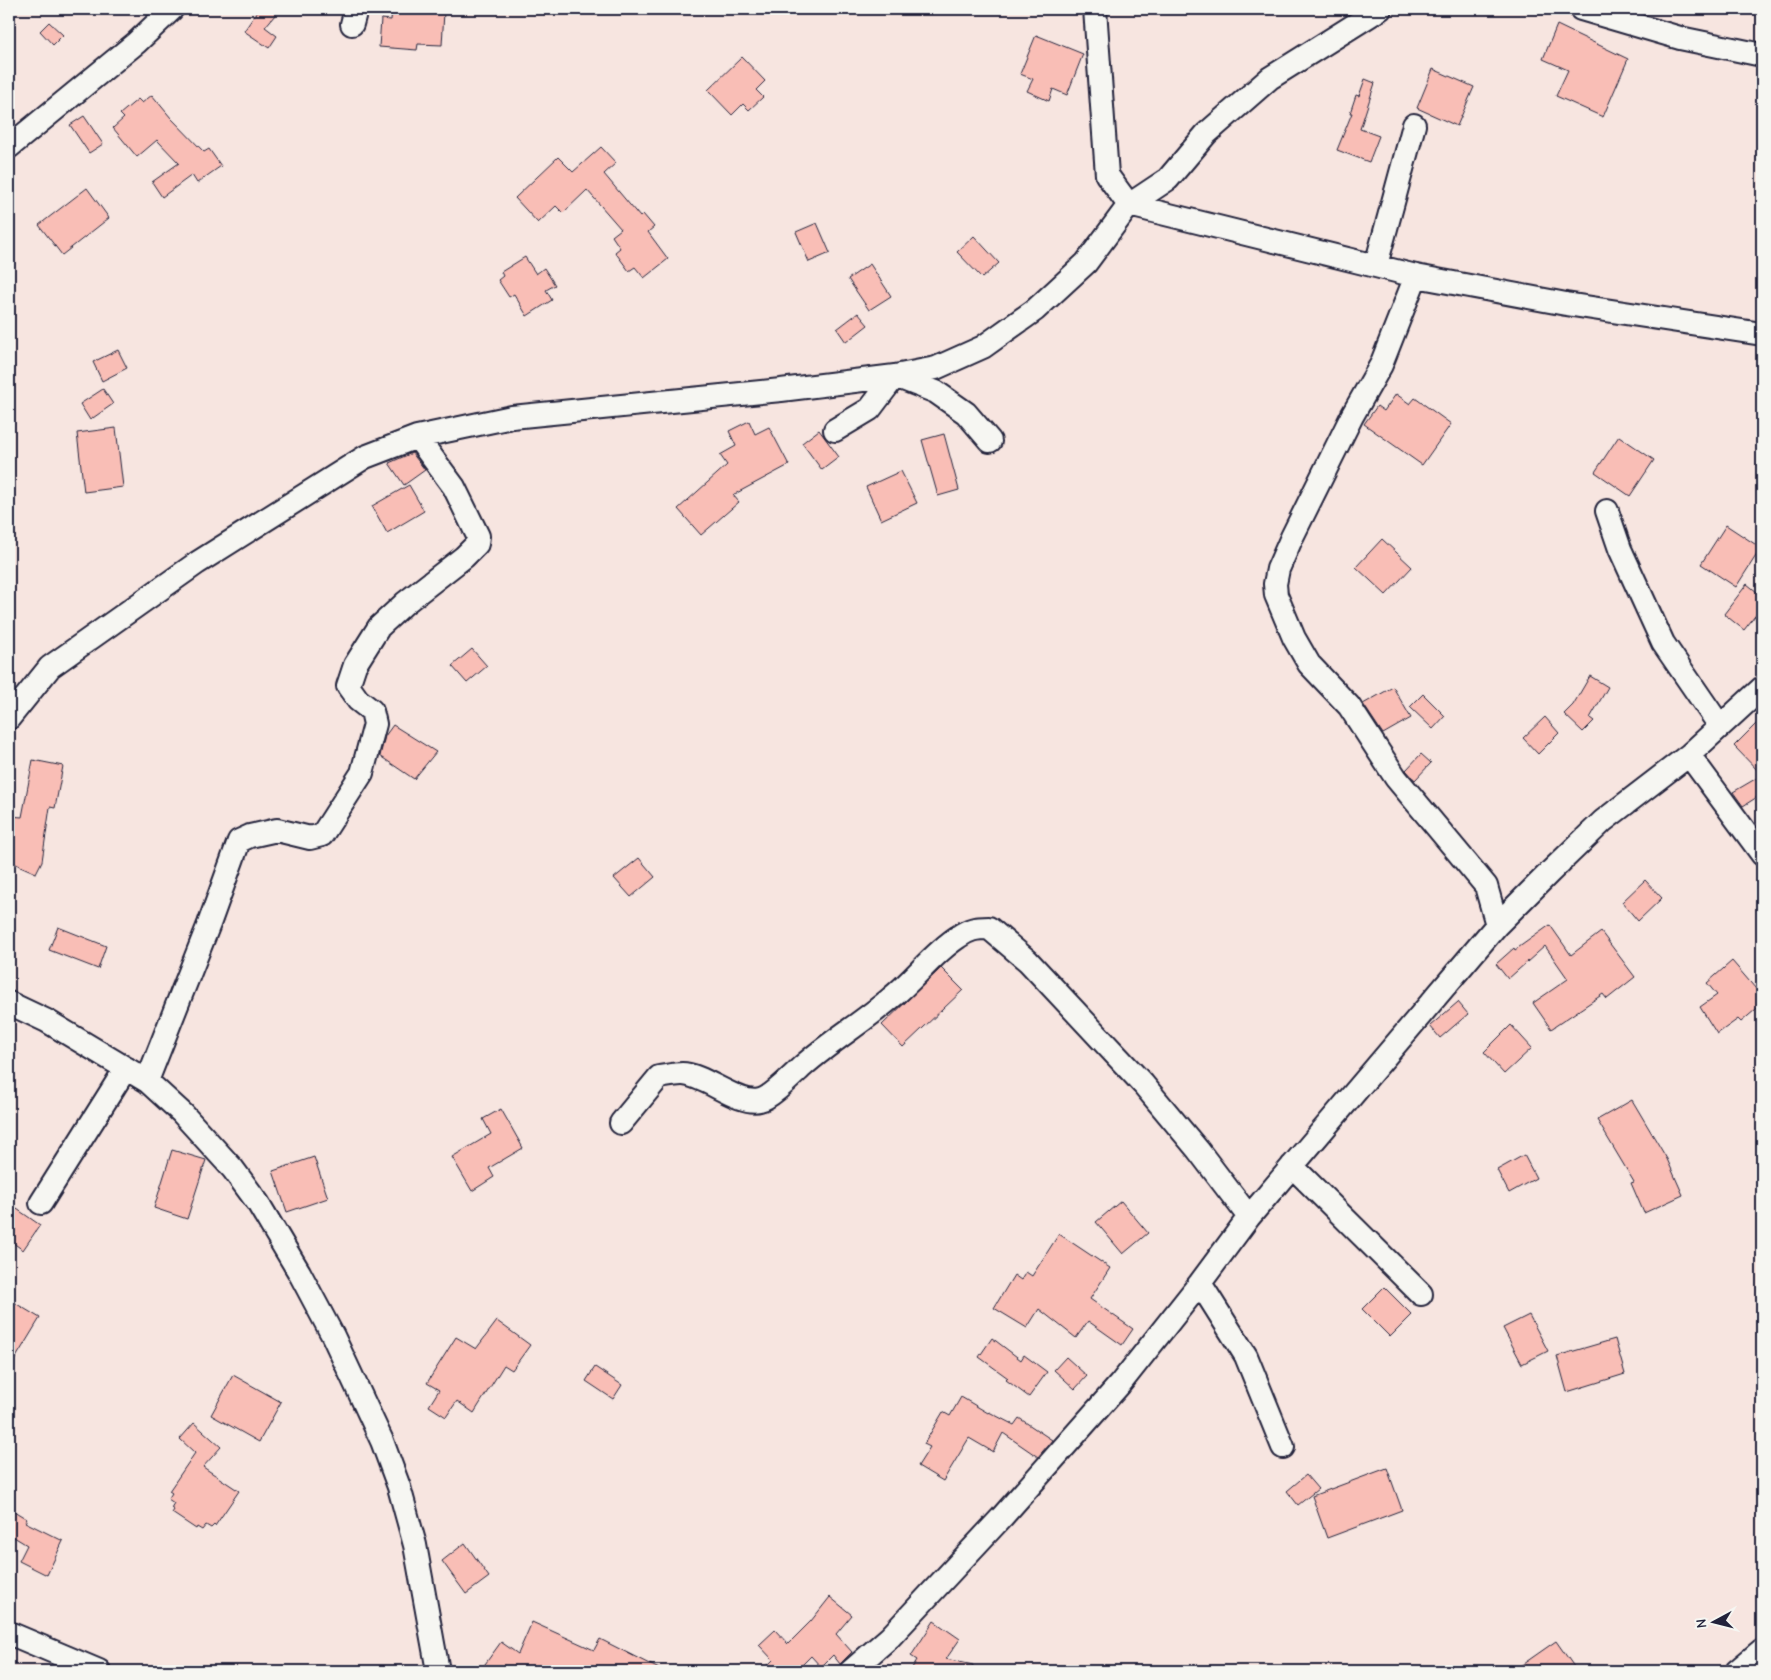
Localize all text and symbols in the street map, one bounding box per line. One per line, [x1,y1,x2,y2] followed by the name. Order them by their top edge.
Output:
[1688,1598,1738,1648] north arrow
[1693,1618,1711,1629] text: N

